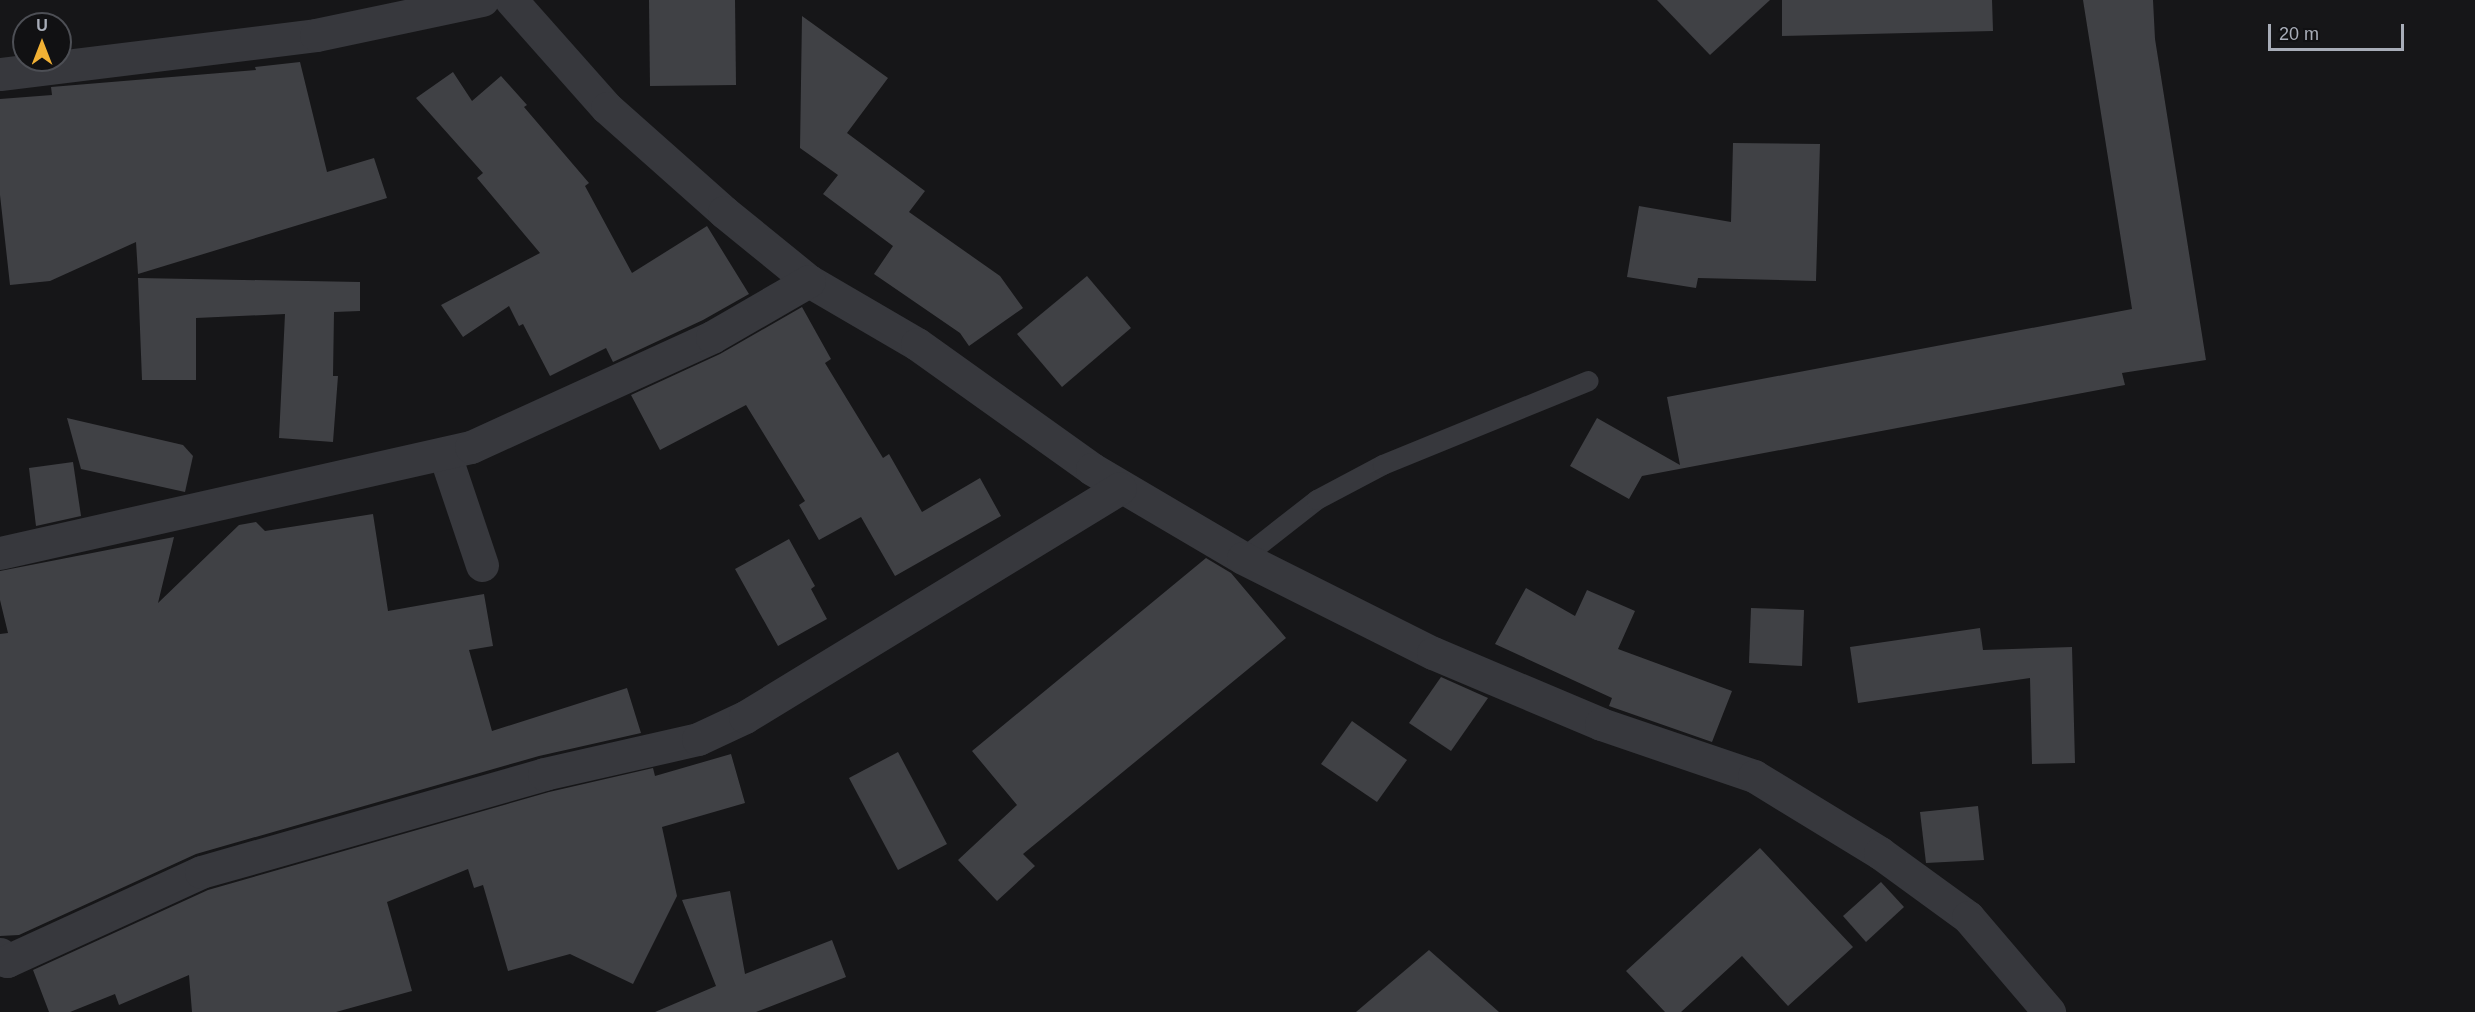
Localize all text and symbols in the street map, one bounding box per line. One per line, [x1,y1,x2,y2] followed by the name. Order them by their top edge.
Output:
[12,12,72,72] north arrow
[2271,12,2408,50] scale bar
[36,17,48,34] text: U
[2279,24,2319,44] text: 20 m

